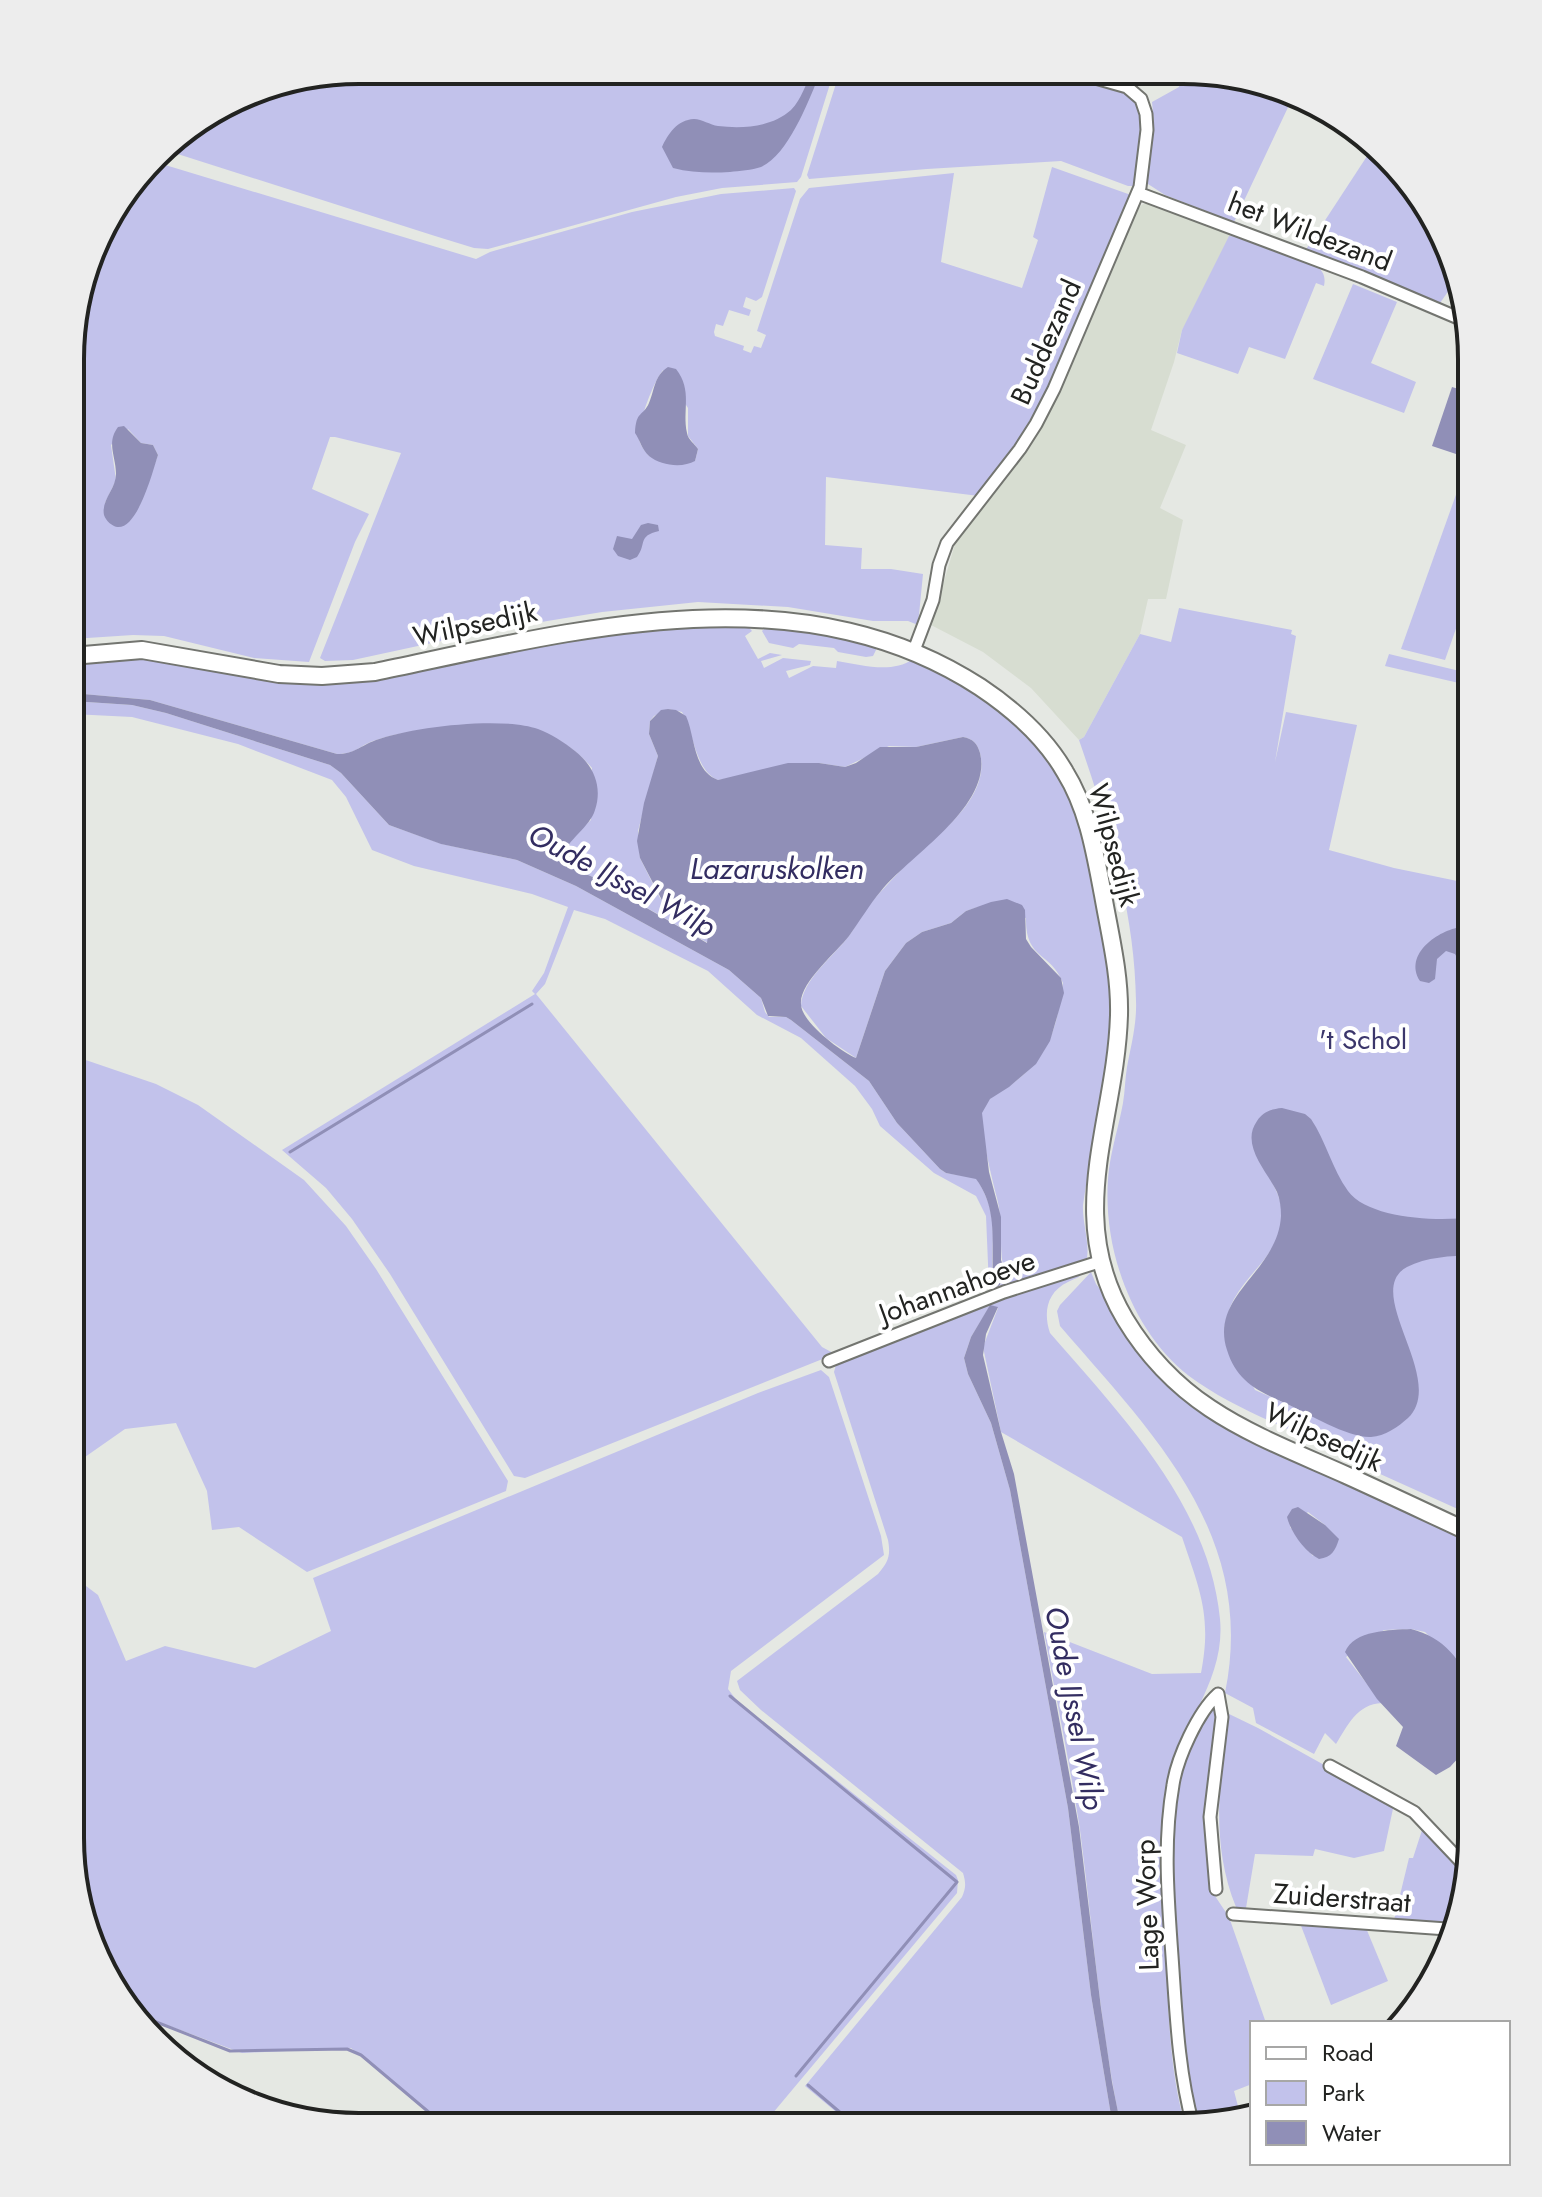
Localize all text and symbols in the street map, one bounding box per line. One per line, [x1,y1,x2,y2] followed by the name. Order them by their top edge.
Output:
[1222,182,1398,282] street label: het Wildezand
[1000,273,1092,411] street label: Buddezand
[409,591,541,657] street label: Wilpsedijk
[1078,779,1150,912] street label: Wilpsedijk
[521,812,724,948] water label: Oude IJssel Wilp
[690,847,864,890] water label: Lazaruskolken
[1319,1019,1407,1060] park label: 't Schol
[869,1240,1041,1336] street label: Johannahoeve
[1258,1392,1390,1482] street label: Wilpsedijk
[1034,1602,1116,1814] water label: Oude IJssel Wilp
[1124,1839,1170,1971] street label: Lage Worp
[1272,1873,1412,1923] street label: Zuiderstraat
[1250,2021,1510,2165] legend
[1322,2035,1374,2070] text: Road
[1322,2075,1365,2110] text: Park
[1322,2115,1382,2150] text: Water

